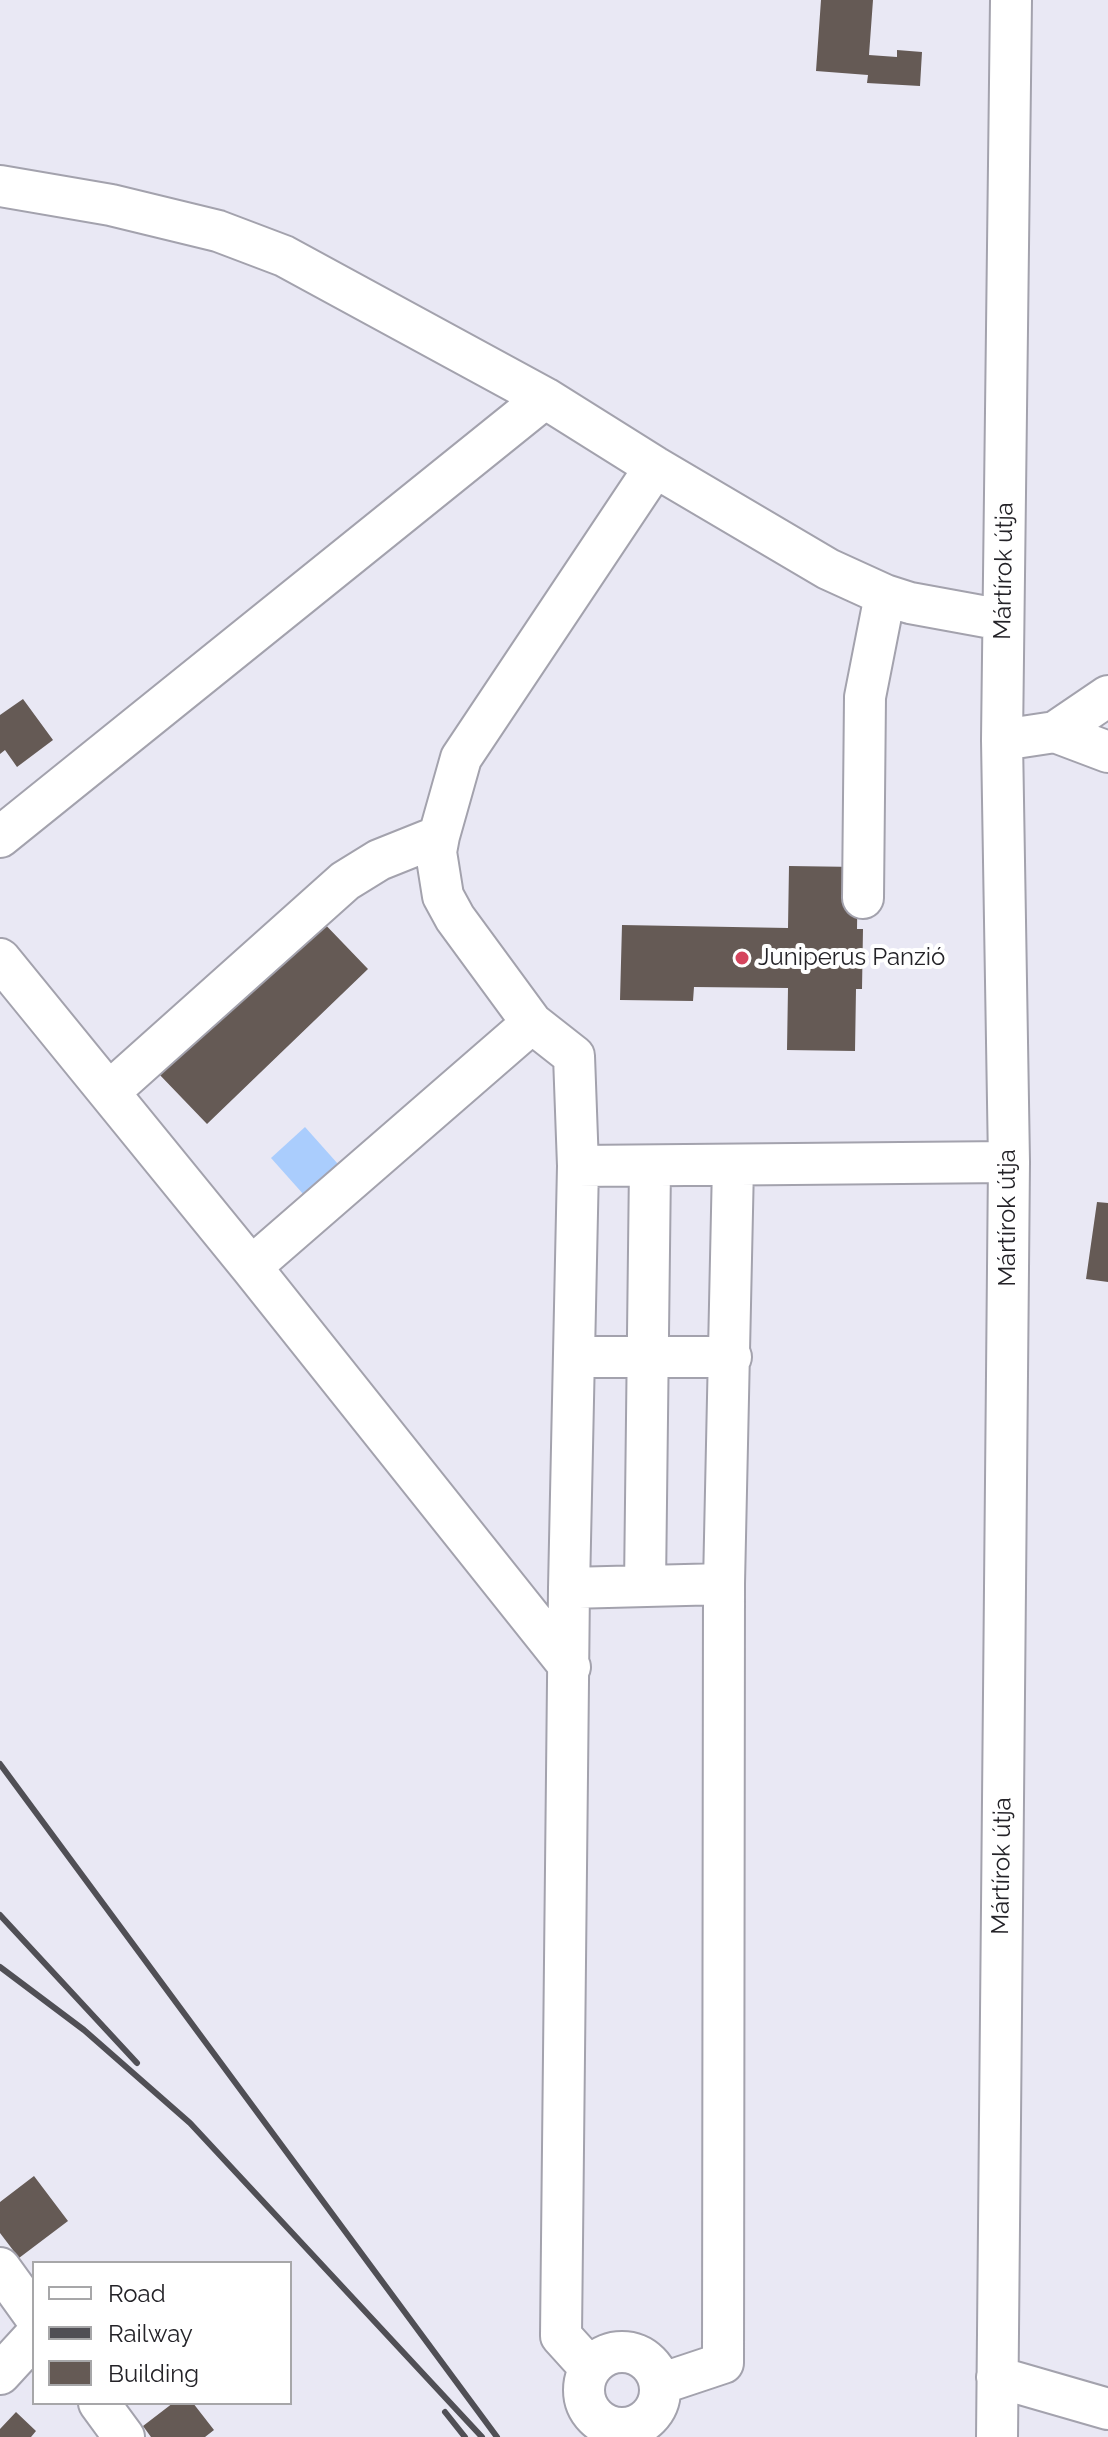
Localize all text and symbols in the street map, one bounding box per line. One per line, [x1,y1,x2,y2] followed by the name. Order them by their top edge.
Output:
[988,502,1020,640] street label: Mártírok útja
[758,944,945,972] place label: Juniperus Panzió
[733,949,751,967] marker: Juniperus Panzió
[994,1149,1022,1287] street label: Mártírok útja
[986,1797,1018,1935] street label: Mártírok útja
[32,2261,292,2405] legend
[108,2279,166,2308] text: Road
[108,2319,193,2348] text: Railway
[108,2359,199,2388] text: Building

